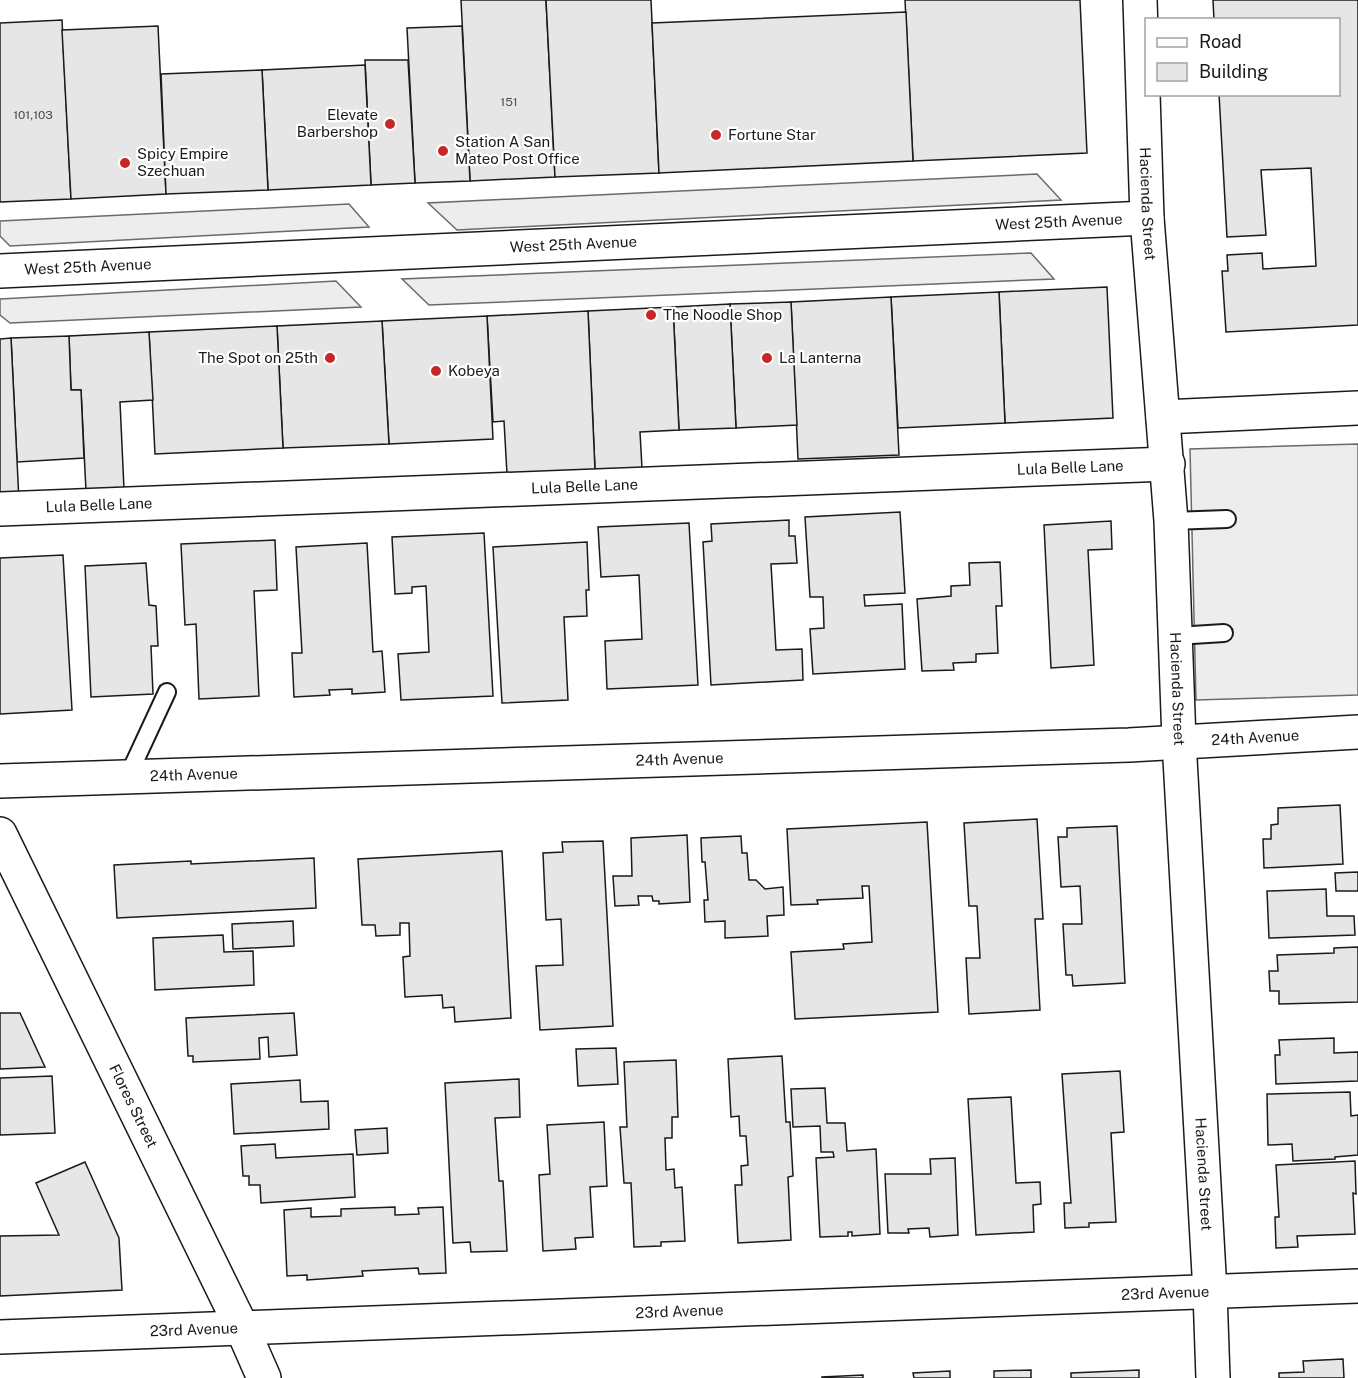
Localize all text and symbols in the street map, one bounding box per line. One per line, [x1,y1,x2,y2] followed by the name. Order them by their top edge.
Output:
[1145,18,1340,96] legend
[1199,31,1242,52] text: Road
[1199,61,1268,82] text: Building
[500,95,518,109] house number: 151
[297,106,378,140] place label: Elevate Barbershop
[13,108,53,122] house number: 101,103
[383,117,397,131] marker: Elevate Barbershop
[728,126,816,143] place label: Fortune Star
[709,128,723,142] marker: Fortune Star
[455,133,580,167] place label: Station A San Mateo Post Office
[436,144,450,158] marker: Station A San Mateo Post Office
[137,145,228,179] place label: Spicy Empire Szechuan
[1137,147,1159,261] street label: Hacienda Street
[118,156,132,170] marker: Spicy Empire Szechuan
[995,210,1123,233] street label: West 25th Avenue
[509,233,637,255] street label: West 25th Avenue
[24,255,152,278] street label: West 25th Avenue
[663,306,782,323] place label: The Noodle Shop
[644,308,658,322] marker: The Noodle Shop
[198,349,318,366] place label: The Spot on 25th
[779,349,861,366] place label: La Lanterna
[323,351,337,365] marker: The Spot on 25th
[760,351,774,365] marker: La Lanterna
[448,362,500,379] place label: Kobeya
[429,364,443,378] marker: Kobeya
[1016,457,1124,478] street label: Lula Belle Lane
[531,475,638,497] street label: Lula Belle Lane
[45,494,153,515] street label: Lula Belle Lane
[1167,632,1188,746] street label: Hacienda Street
[1211,726,1300,748] street label: 24th Avenue
[635,749,724,769] street label: 24th Avenue
[150,764,238,784] street label: 24th Avenue
[106,1061,161,1151] street label: Flores Street
[1192,1117,1216,1231] street label: Hacienda Street
[1121,1283,1210,1303] street label: 23rd Avenue
[635,1301,724,1321] street label: 23rd Avenue
[149,1319,238,1339] street label: 23rd Avenue

